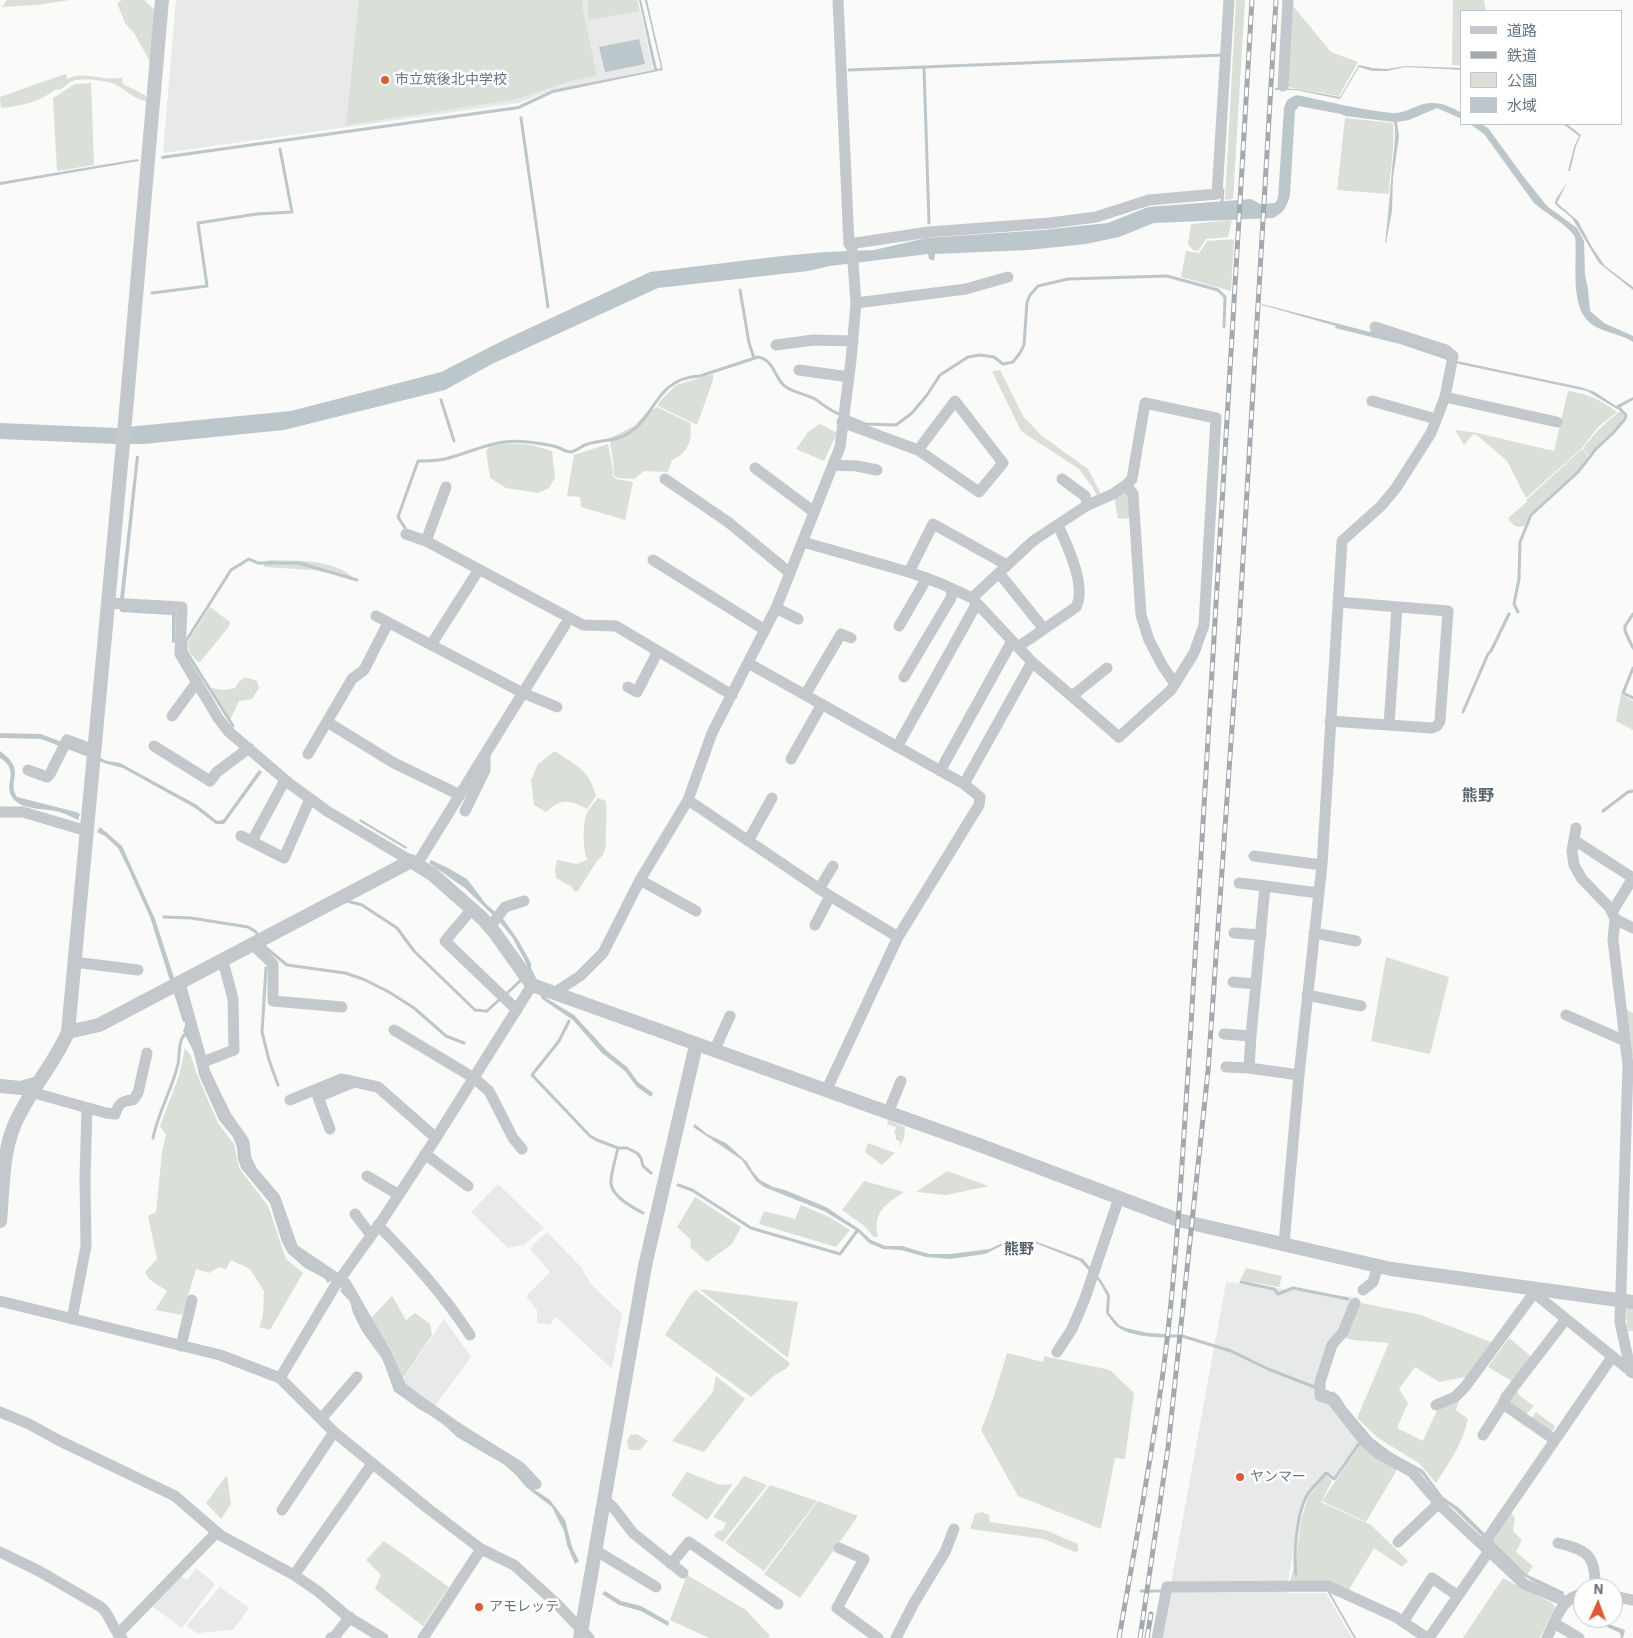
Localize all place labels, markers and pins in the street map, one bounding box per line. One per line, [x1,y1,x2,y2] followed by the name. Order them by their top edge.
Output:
[395,72,507,88] place label: 市立筑後北中学校
[379,74,391,86] marker: 市立筑後北中学校
[1250,1469,1306,1485] place label: ヤンマー
[1234,1471,1246,1483] marker: ヤンマー
[489,1599,559,1615] place label: アモレッテ
[473,1601,485,1613] marker: アモレッテ

